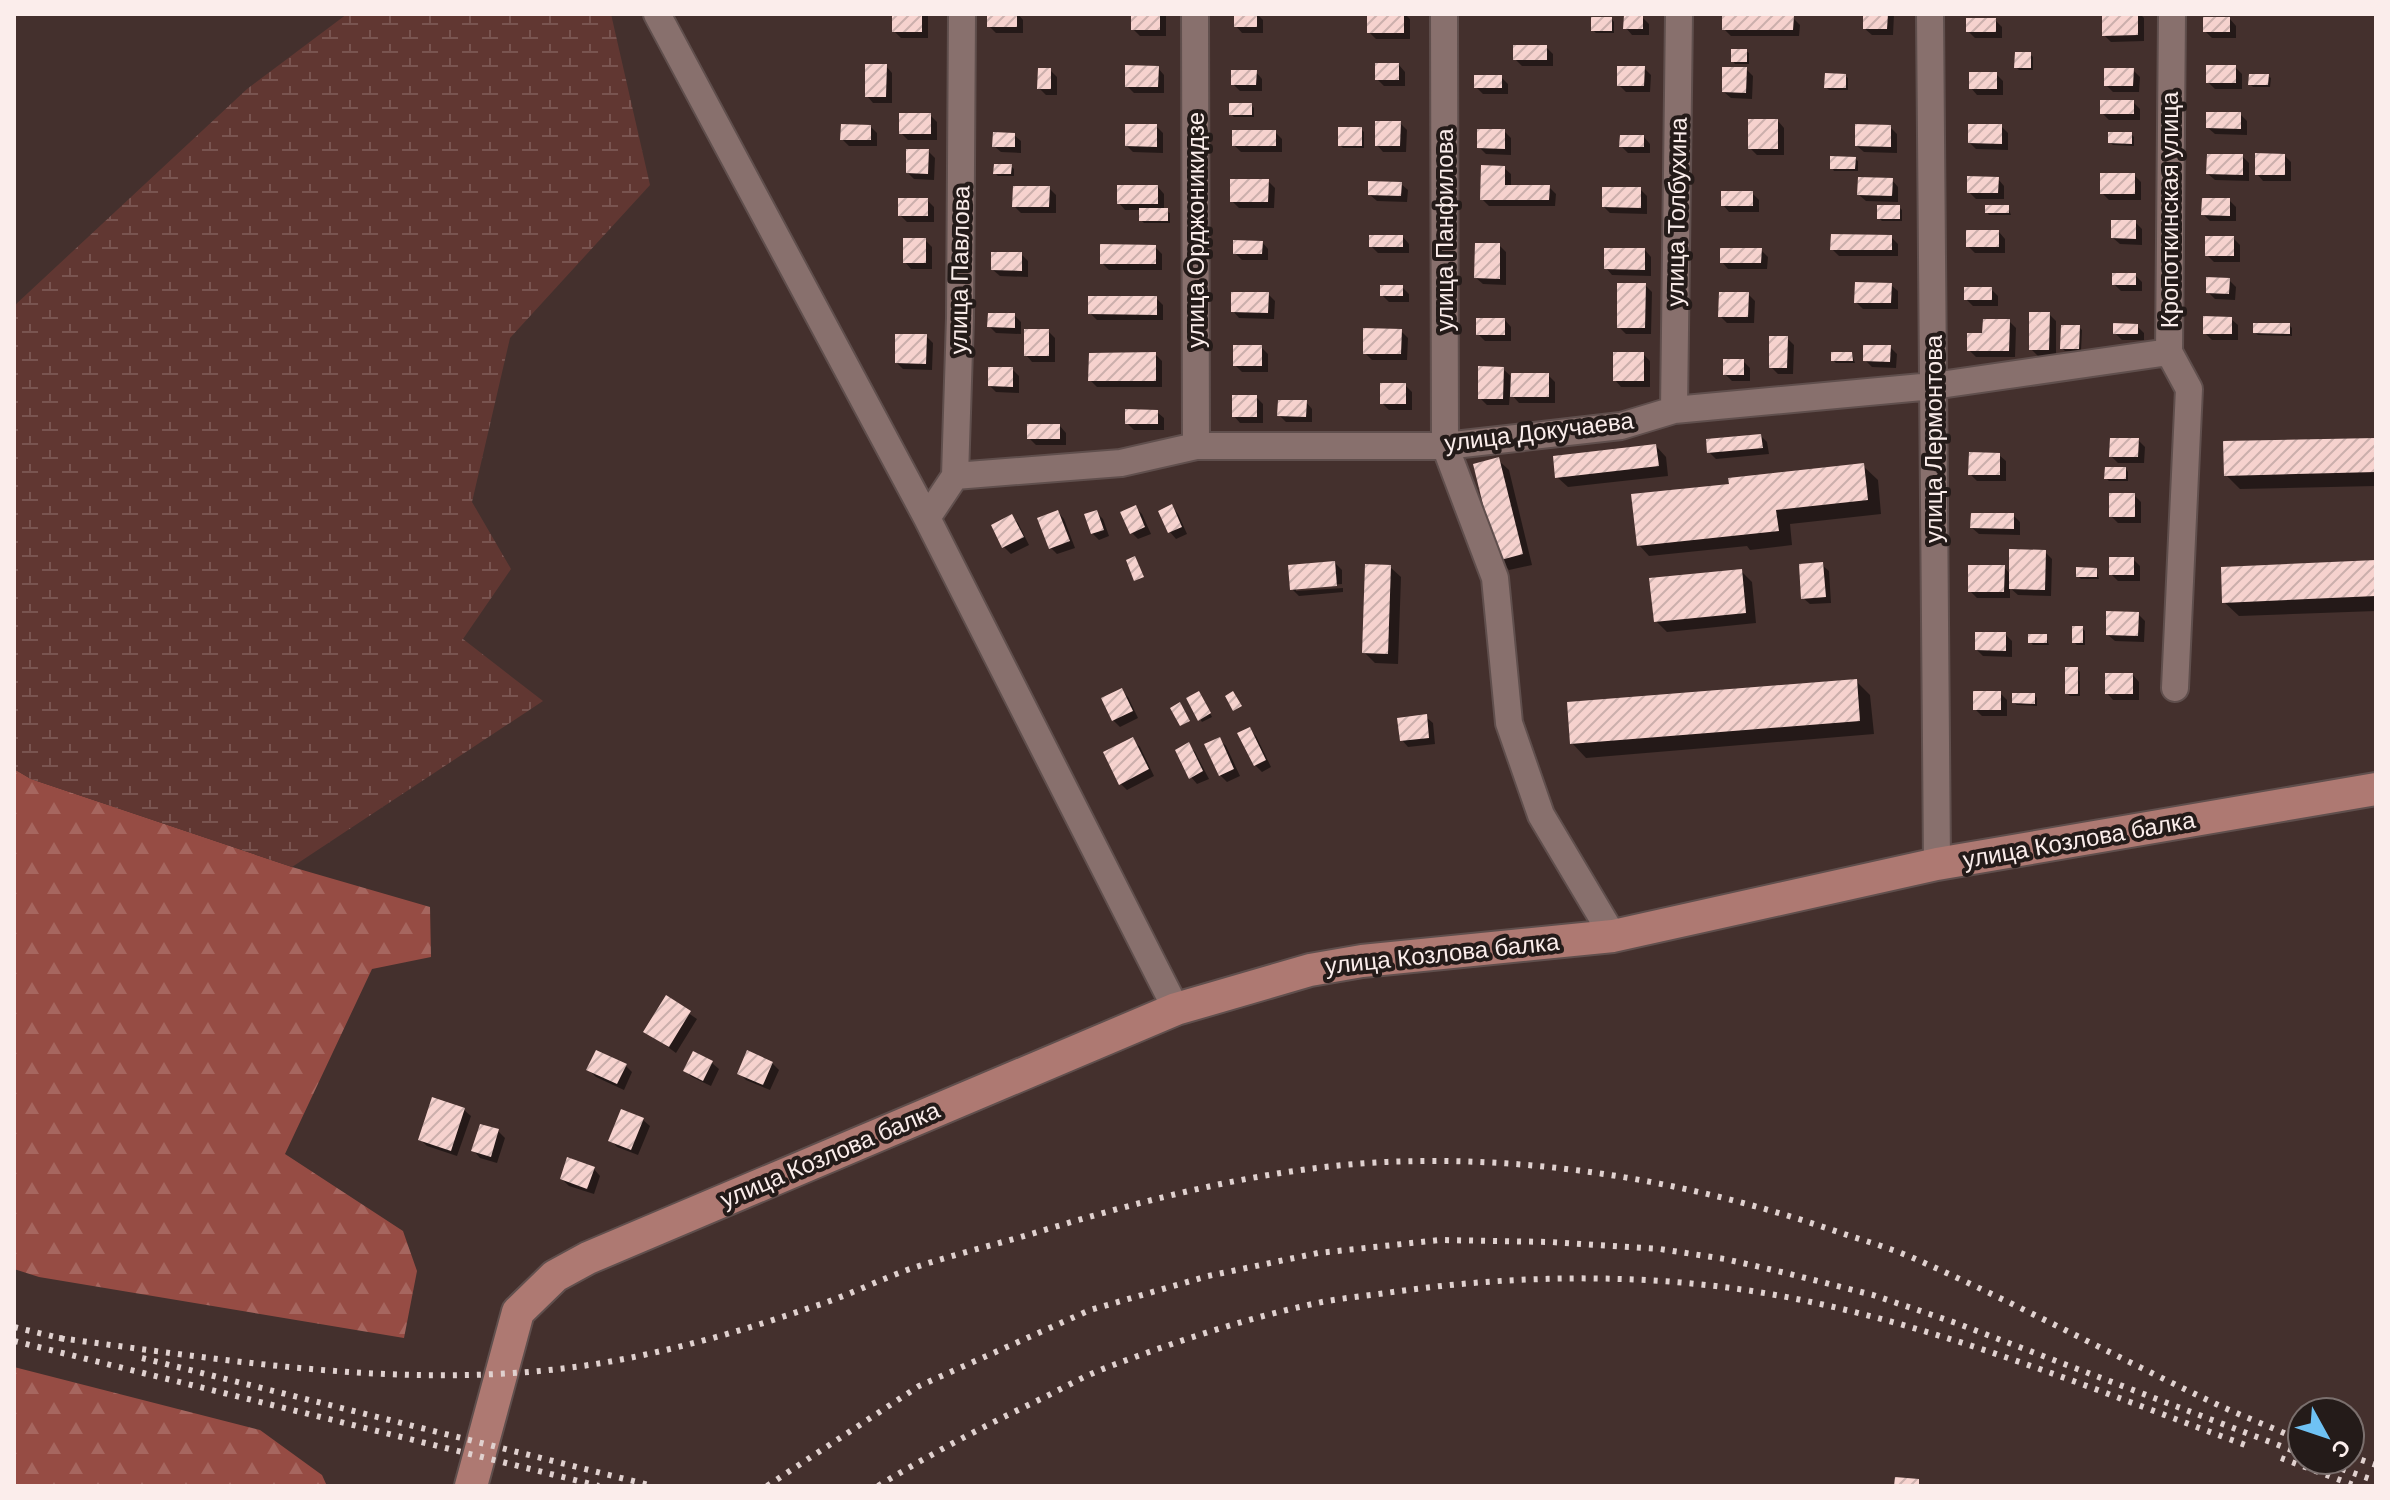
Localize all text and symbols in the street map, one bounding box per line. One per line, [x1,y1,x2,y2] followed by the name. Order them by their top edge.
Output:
[2156,91,2183,328] street label: Кропоткинская улица
[1182,112,1209,348] street label: улица Орджоникидзе
[1661,116,1692,307] street label: улица Толбухина
[1431,128,1458,332] street label: улица Панфилова
[945,185,974,355] street label: улица Павлова
[1920,334,1947,543] street label: улица Лермонтова
[1443,406,1636,456] street label: улица Докучаева
[1961,806,2198,873] street label: улица Козлова балка
[1323,928,1561,979] street label: улица Козлова балка
[716,1096,944,1213] street label: улица Козлова балка
[2286,1396,2366,1476] north arrow
[2326,1434,2356,1463] text: С

